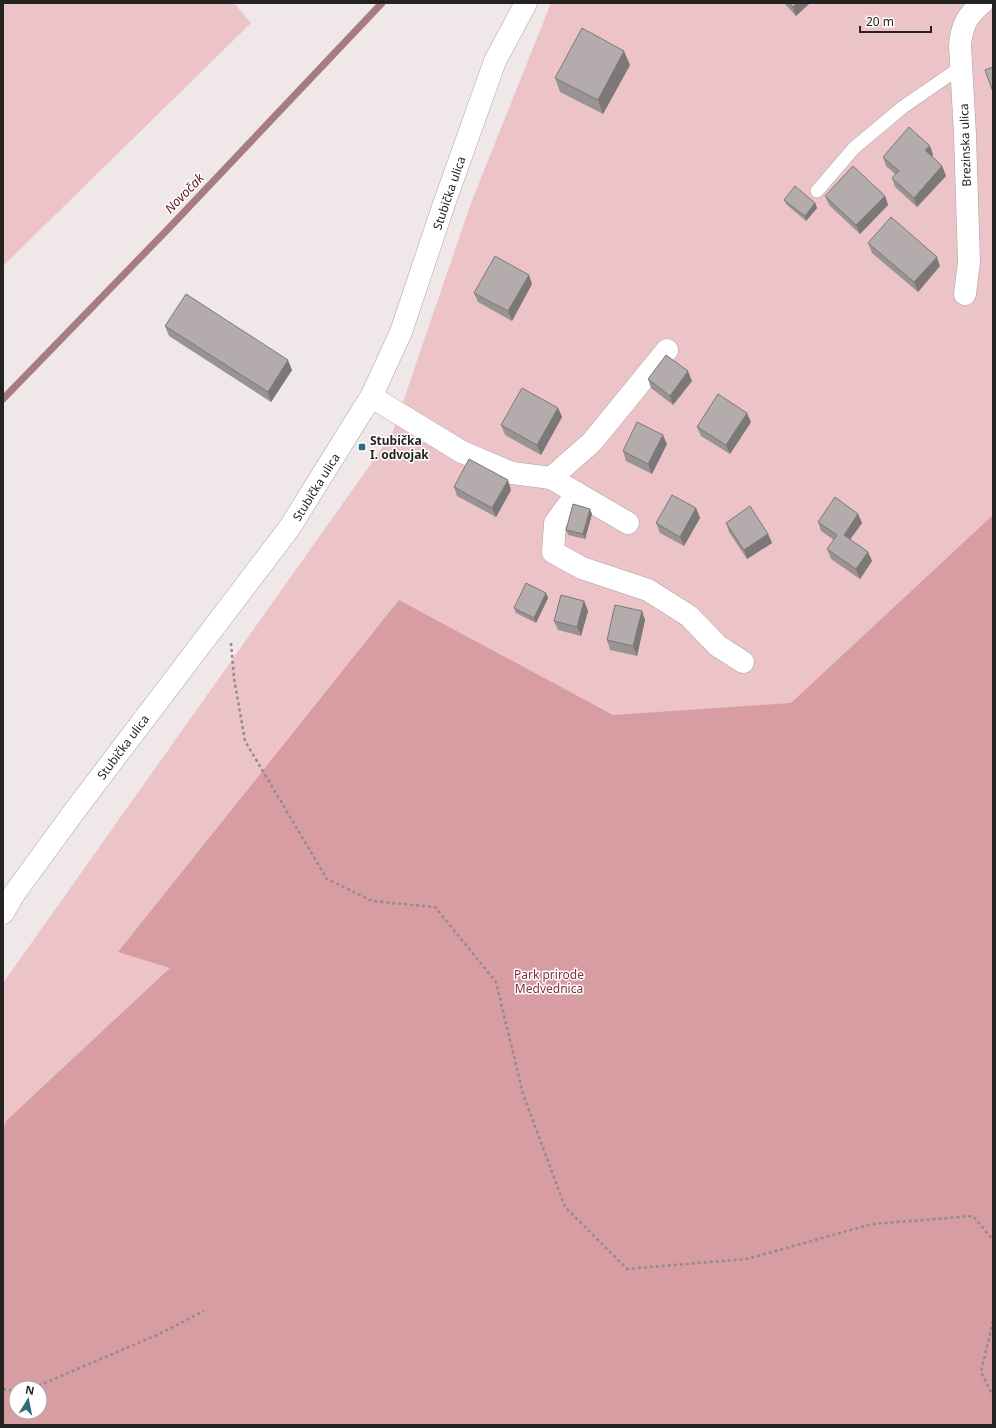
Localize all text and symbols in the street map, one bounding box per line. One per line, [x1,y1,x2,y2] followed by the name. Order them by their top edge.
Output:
[860,8,931,34] scale bar
[866,13,894,30] text: 20 m
[955,103,975,187] street label: Brezinska ulica
[428,154,470,232] street label: Stubička ulica
[160,169,208,217] water label: Novočak
[370,432,429,463] place label: Stubička I. odvojak
[357,442,367,452] marker: Stubička I. odvojak
[288,450,344,524] street label: Stubička ulica
[93,711,153,783] street label: Stubička ulica
[514,966,584,997] park label: Park prirode Medvednica
[8,1380,48,1420] north arrow
[24,1381,36,1398] text: N

